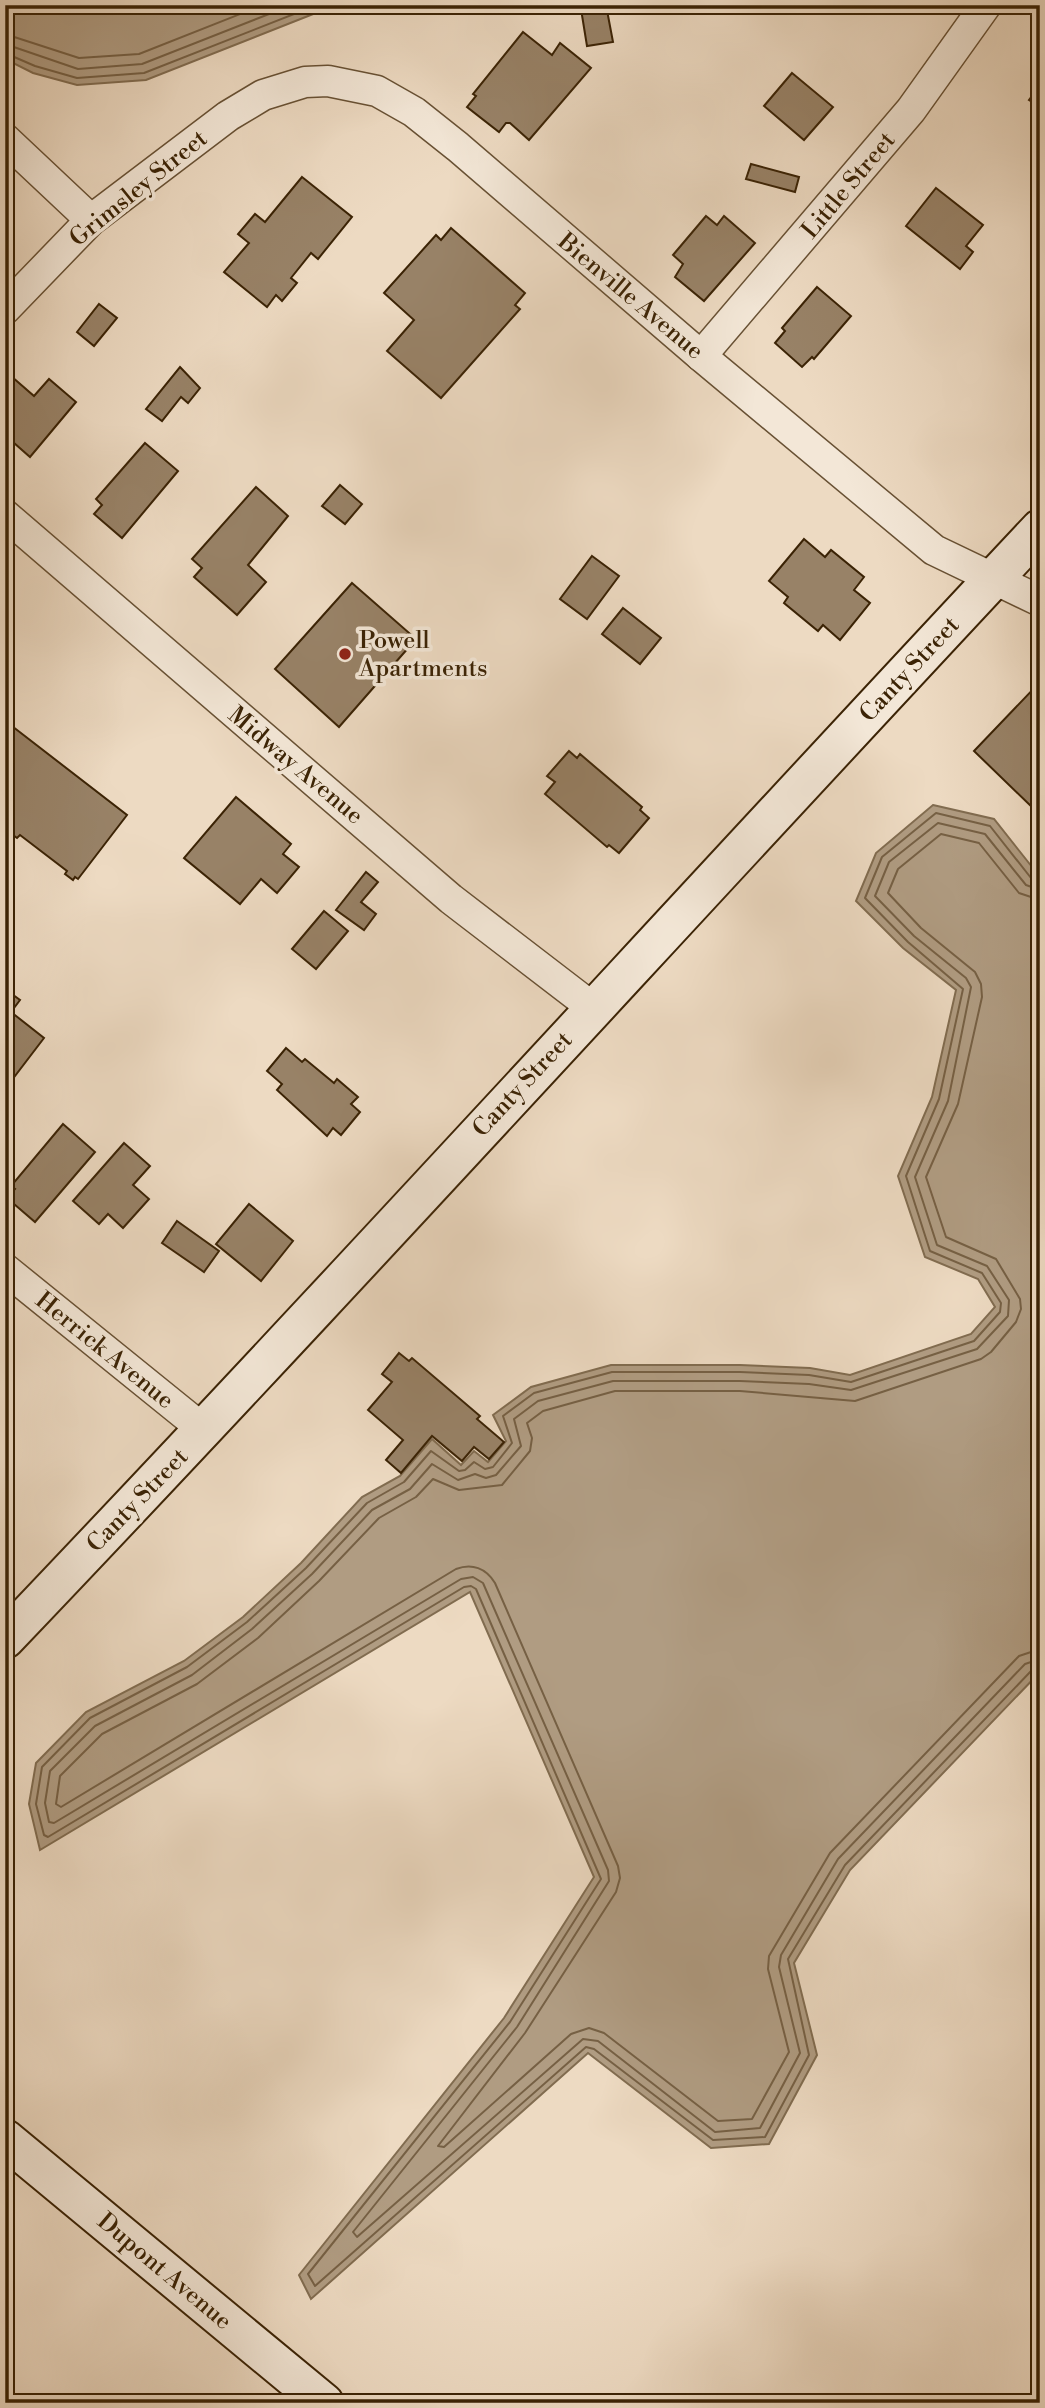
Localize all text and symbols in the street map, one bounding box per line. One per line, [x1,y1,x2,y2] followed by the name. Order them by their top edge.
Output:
[64,124,214,254] street label: Grimsley Street
[795,126,902,245] street label: Little Street
[551,226,709,367] street label: Bienville Avenue
[853,610,966,729] street label: Canty Street
[358,626,487,684] place label: Powell Apartments
[337,646,353,662] marker: Powell Apartments
[222,700,369,831] street label: Midway Avenue
[466,1025,579,1144] street label: Canty Street
[29,1286,180,1416] street label: Herrick Avenue
[81,1442,195,1559] street label: Canty Street
[91,2207,238,2337] street label: Dupont Avenue

